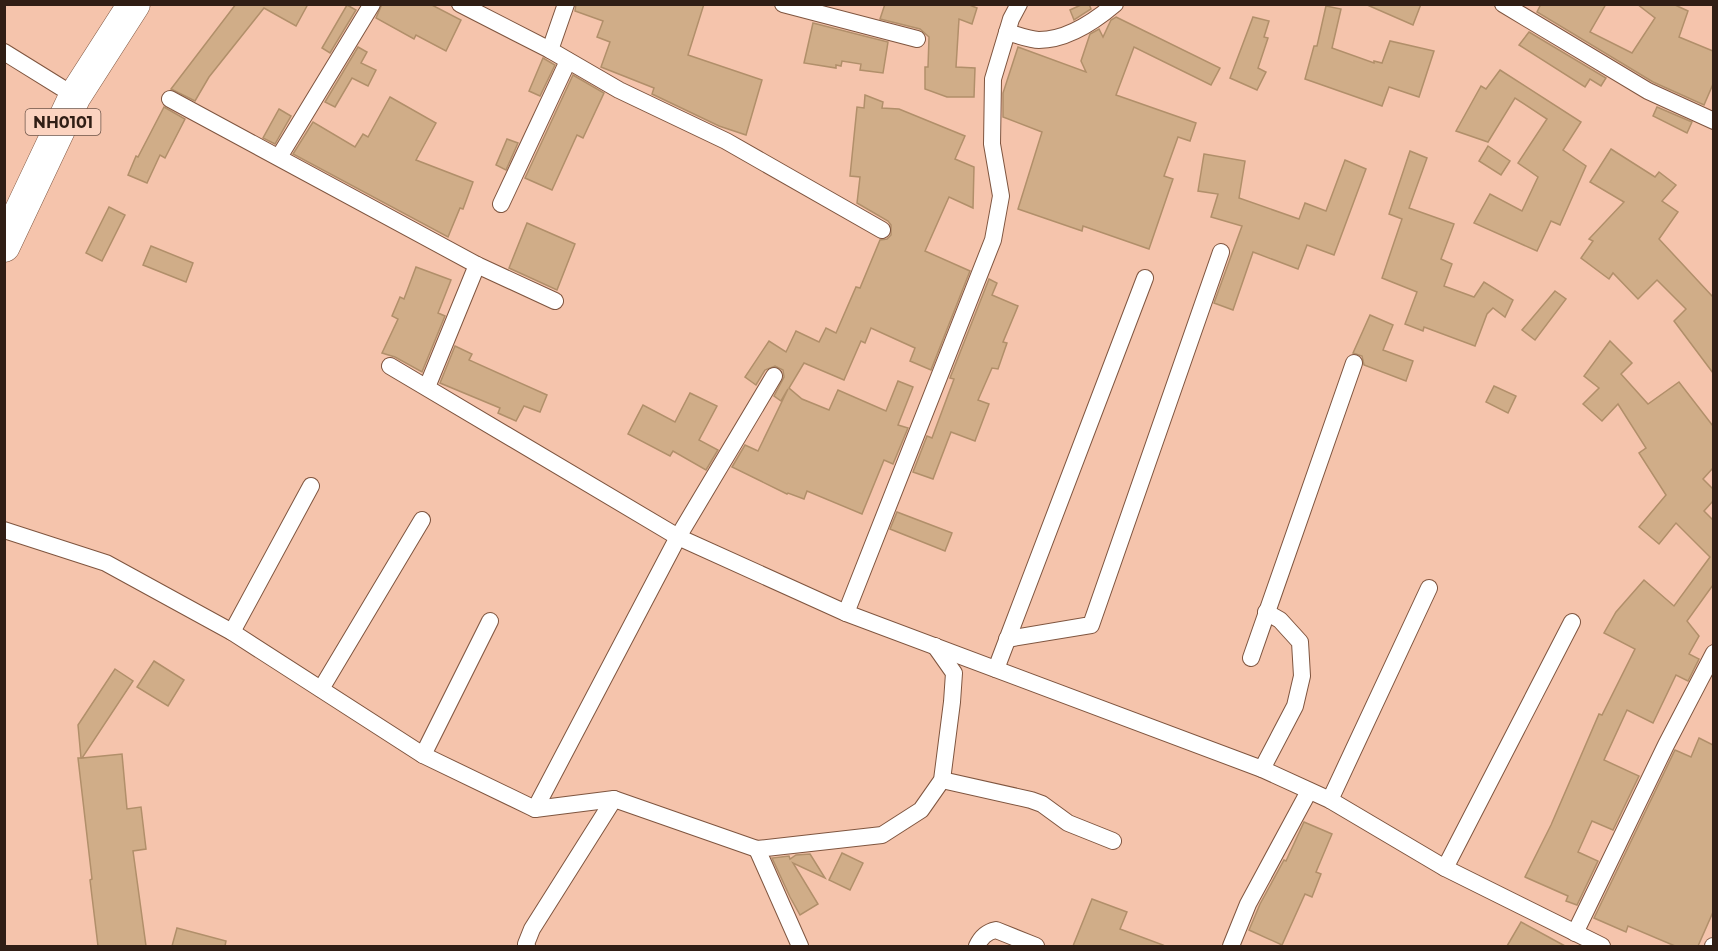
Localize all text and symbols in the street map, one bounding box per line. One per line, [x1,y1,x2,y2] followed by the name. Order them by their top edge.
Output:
[26,109,100,135] road number: NH0101

